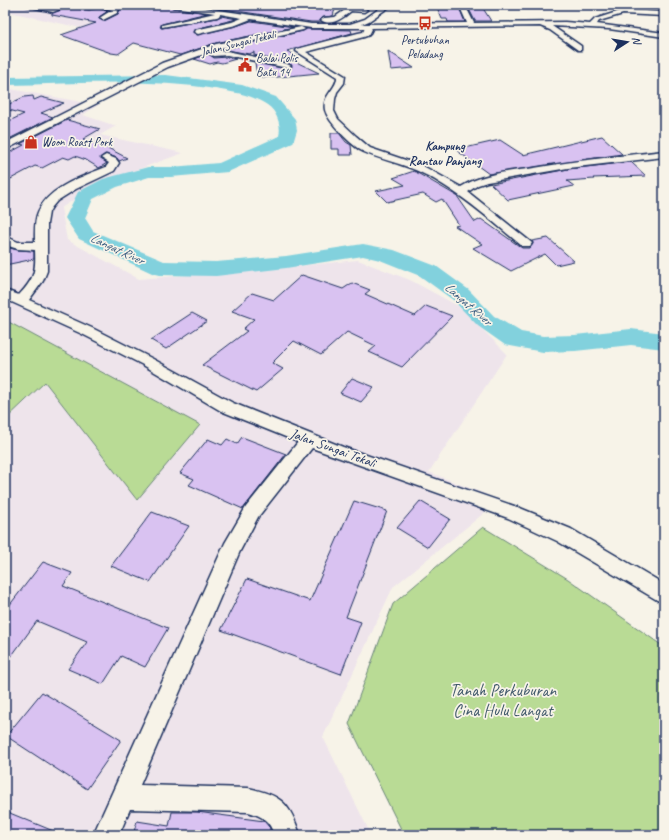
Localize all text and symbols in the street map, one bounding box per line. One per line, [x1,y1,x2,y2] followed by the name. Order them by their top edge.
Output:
[417,15,433,31] bus stop icon: Pertubuhan Peladang
[607,22,647,62] north arrow
[198,26,279,60] street label: Jalan Sungai Tekali
[401,32,450,62] place label: Pertubuhan Peladang
[629,35,645,47] text: N
[256,50,298,80] place label: Balai Polis Batu 14
[237,57,253,73] public building icon: Balai Polis Batu 14
[23,134,39,150] shop icon: Woon Roast Pork
[42,134,114,150] place label: Woon Roast Pork
[409,138,482,169] district label: Kampung Rantau Panjang
[88,230,148,269] water label: Langat River
[441,279,496,330] water label: Langat River
[287,424,380,472] street label: Jalan Sungai Tekali
[450,680,558,721] park label: Tanah Perkuburan Cina Hulu Langat

